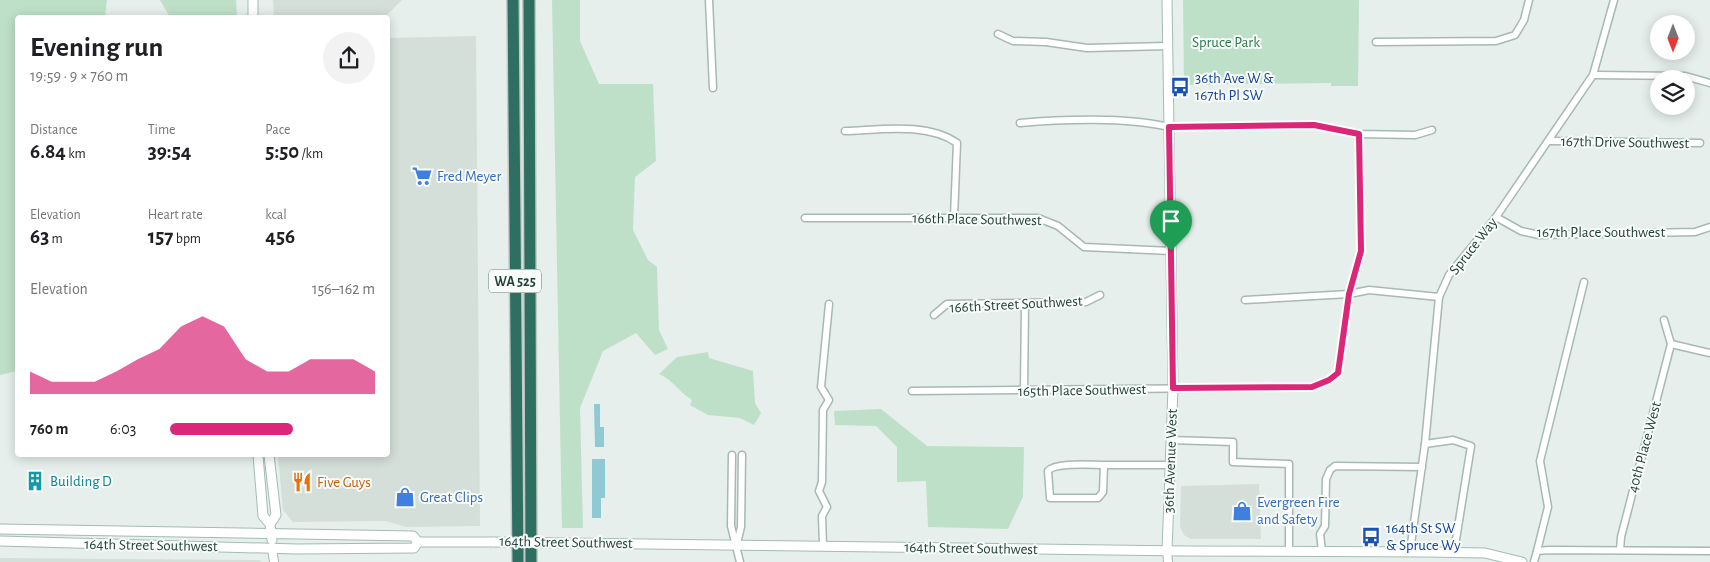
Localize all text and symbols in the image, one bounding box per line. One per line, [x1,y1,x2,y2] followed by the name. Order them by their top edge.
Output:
[1650,15,1695,60] north arrow
[1650,15,1695,115] map controls
[323,32,375,84] button: share
[30,34,163,62] text: Evening run
[1192,35,1260,50] park label: Spruce Park
[30,68,128,84] text: 19:59 · 9 × 760 m
[1650,70,1695,115] button: layers
[1195,71,1274,103] place label: 36th Ave W & 167th Pl SW
[1169,76,1191,98] bus stop icon: 36th Ave W & 167th Pl SW
[30,123,77,137] text: Distance
[148,123,176,137] text: Time
[265,123,291,137] text: Pace
[1561,134,1690,151] street label: 167th Drive Southwest
[30,141,66,162] text: 6.84
[148,141,191,162] text: 39:54
[265,141,299,162] text: 5:50
[66,147,86,161] text: km
[299,147,323,161] text: /km
[411,165,433,187] supermarket icon: Fred Meyer
[437,169,502,184] place label: Fred Meyer
[1150,200,1192,251] pin
[1157,207,1185,235] icon: arrive
[30,208,81,222] text: Elevation
[148,208,203,222] text: Heart rate
[265,208,287,222] text: kcal
[912,211,1042,228] street label: 166th Place Southwest
[1447,214,1501,278] street label: Spruce Way
[1537,225,1665,240] street label: 167th Place Southwest
[30,226,49,247] text: 63
[148,226,173,247] text: 157
[265,226,295,247] text: 456
[49,232,63,246] text: m
[173,232,201,246] text: bpm
[489,270,541,292] road number: WA 525
[30,281,88,297] text: Elevation
[312,281,375,297] text: 156–162 m
[949,294,1083,315] street label: 166th Street Southwest
[1018,382,1147,399] street label: 165th Place Southwest
[1625,400,1664,494] street label: 40th Place West
[1161,408,1180,513] street label: 36th Avenue West
[30,421,68,437] text: 760 m
[110,421,136,437] text: 6:03
[24,470,46,492] building icon: Building D
[291,471,313,493] restaurant icon: Five Guys
[50,474,112,489] place label: Building D
[317,475,371,490] place label: Five Guys
[394,486,416,508] shop icon: Great Clips
[420,490,483,505] place label: Great Clips
[1257,495,1340,527] place label: Evergreen Fire and Safety
[1231,500,1253,522] shop icon: Evergreen Fire and Safety
[1386,521,1461,553] place label: 164th St SW & Spruce Wy
[1360,526,1382,548] bus stop icon: 164th St SW & Spruce Wy
[499,534,633,551] street label: 164th Street Southwest
[84,537,218,554] street label: 164th Street Southwest
[904,540,1038,557] street label: 164th Street Southwest

